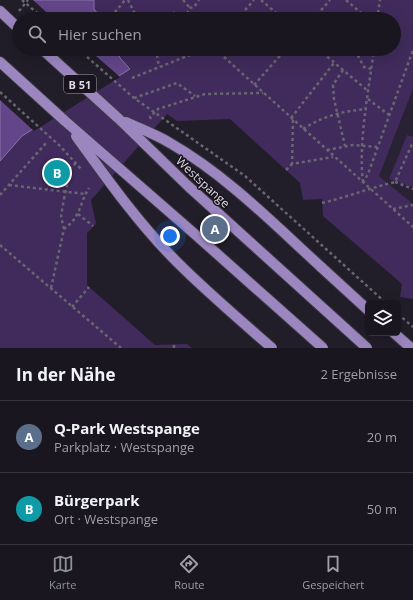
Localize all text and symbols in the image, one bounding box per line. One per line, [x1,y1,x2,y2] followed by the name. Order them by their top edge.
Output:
[12,12,401,56] search box
[26,23,48,45] icon: search
[58,24,142,44] text: Hier suchen
[64,75,96,93] road number: B 51
[172,153,234,212] street label: Westspange
[44,158,70,188] pin: B
[202,214,228,244] pin: A
[160,226,180,246] your location
[365,300,401,336] map controls
[365,300,401,336] button: layers
[16,363,115,386] text: In der Nähe
[320,365,397,383] text: 2 Ergebnisse
[54,418,200,438] text: Q-Park Westspange
[25,428,33,446] text: A
[367,428,397,446] text: 20 m
[54,438,194,456] text: Parkplatz · Westspange
[54,490,140,510] text: Bürgerpark
[25,500,33,518] text: B
[367,500,397,518] text: 50 m
[54,510,158,528] text: Ort · Westspange
[49,553,76,592] tab: Karte
[174,553,204,592] tab: Route
[302,553,364,592] tab: Gespeichert

